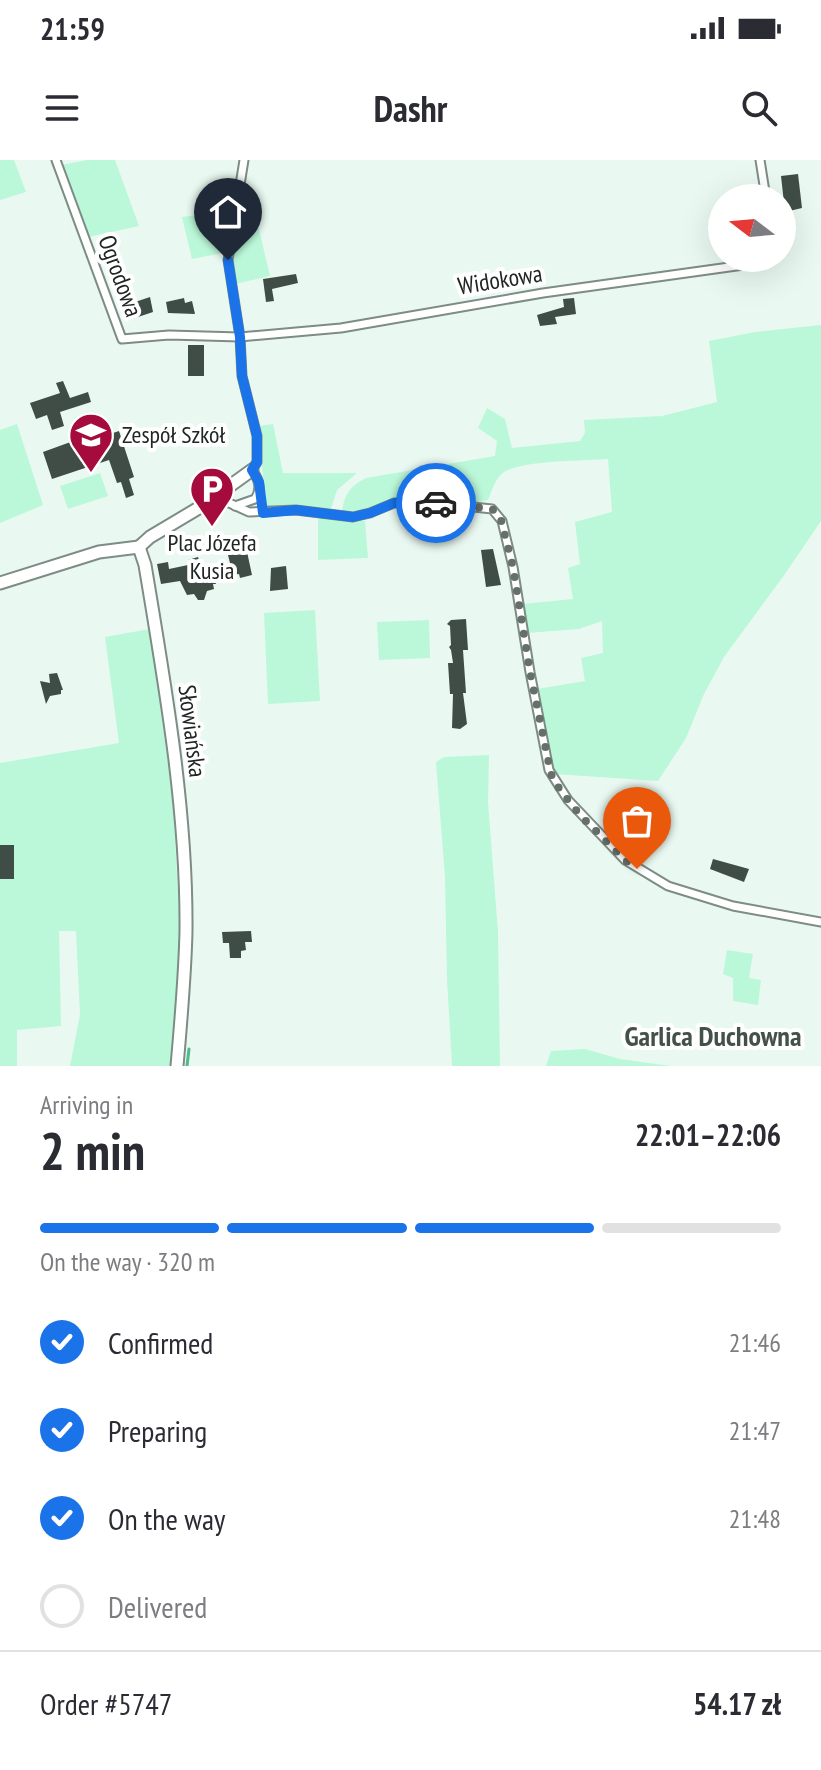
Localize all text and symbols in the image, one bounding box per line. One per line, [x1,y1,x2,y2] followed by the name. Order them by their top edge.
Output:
[40,9,105,48] text: 21:59
[374,85,447,132] text: Dashr
[40,86,84,130] icon: menu
[737,86,781,130] icon: search
[194,178,262,260] pin
[708,184,796,272] north arrow
[708,184,796,272] map controls
[206,190,250,234] icon: home
[91,231,150,321] street label: Ogrodowa
[455,258,544,301] street label: Widokowa
[67,411,115,474] school or university icon: Zespół Szkół
[122,419,225,450] place label: Zespół Szkół
[396,463,476,543] courier
[188,465,236,528] parking icon: Plac Józefa Kusia
[414,481,458,525] icon: car
[167,527,257,586] place label: Plac Józefa Kusia
[171,683,214,779] street label: Słowiańska
[603,787,671,869] pin
[615,799,659,843] icon: bag
[625,1017,801,1054] district label: Garlica Duchowna
[40,1088,133,1121] text: Arriving in
[635,1115,781,1154] text: 22:01–22:06
[40,1117,145,1184] text: 2 min
[40,1245,215,1278] text: On the way · 320 m
[40,1320,84,1364] icon: check
[108,1323,213,1362] text: Confirmed
[729,1326,781,1359] text: 21:46
[40,1408,84,1452] icon: check
[108,1411,207,1450] text: Preparing
[729,1414,781,1447] text: 21:47
[40,1496,84,1540] icon: check
[108,1499,225,1538] text: On the way
[729,1502,781,1535] text: 21:48
[108,1587,207,1626] text: Delivered
[40,1684,172,1723] text: Order #5747
[693,1684,781,1723] text: 54.17 zł

